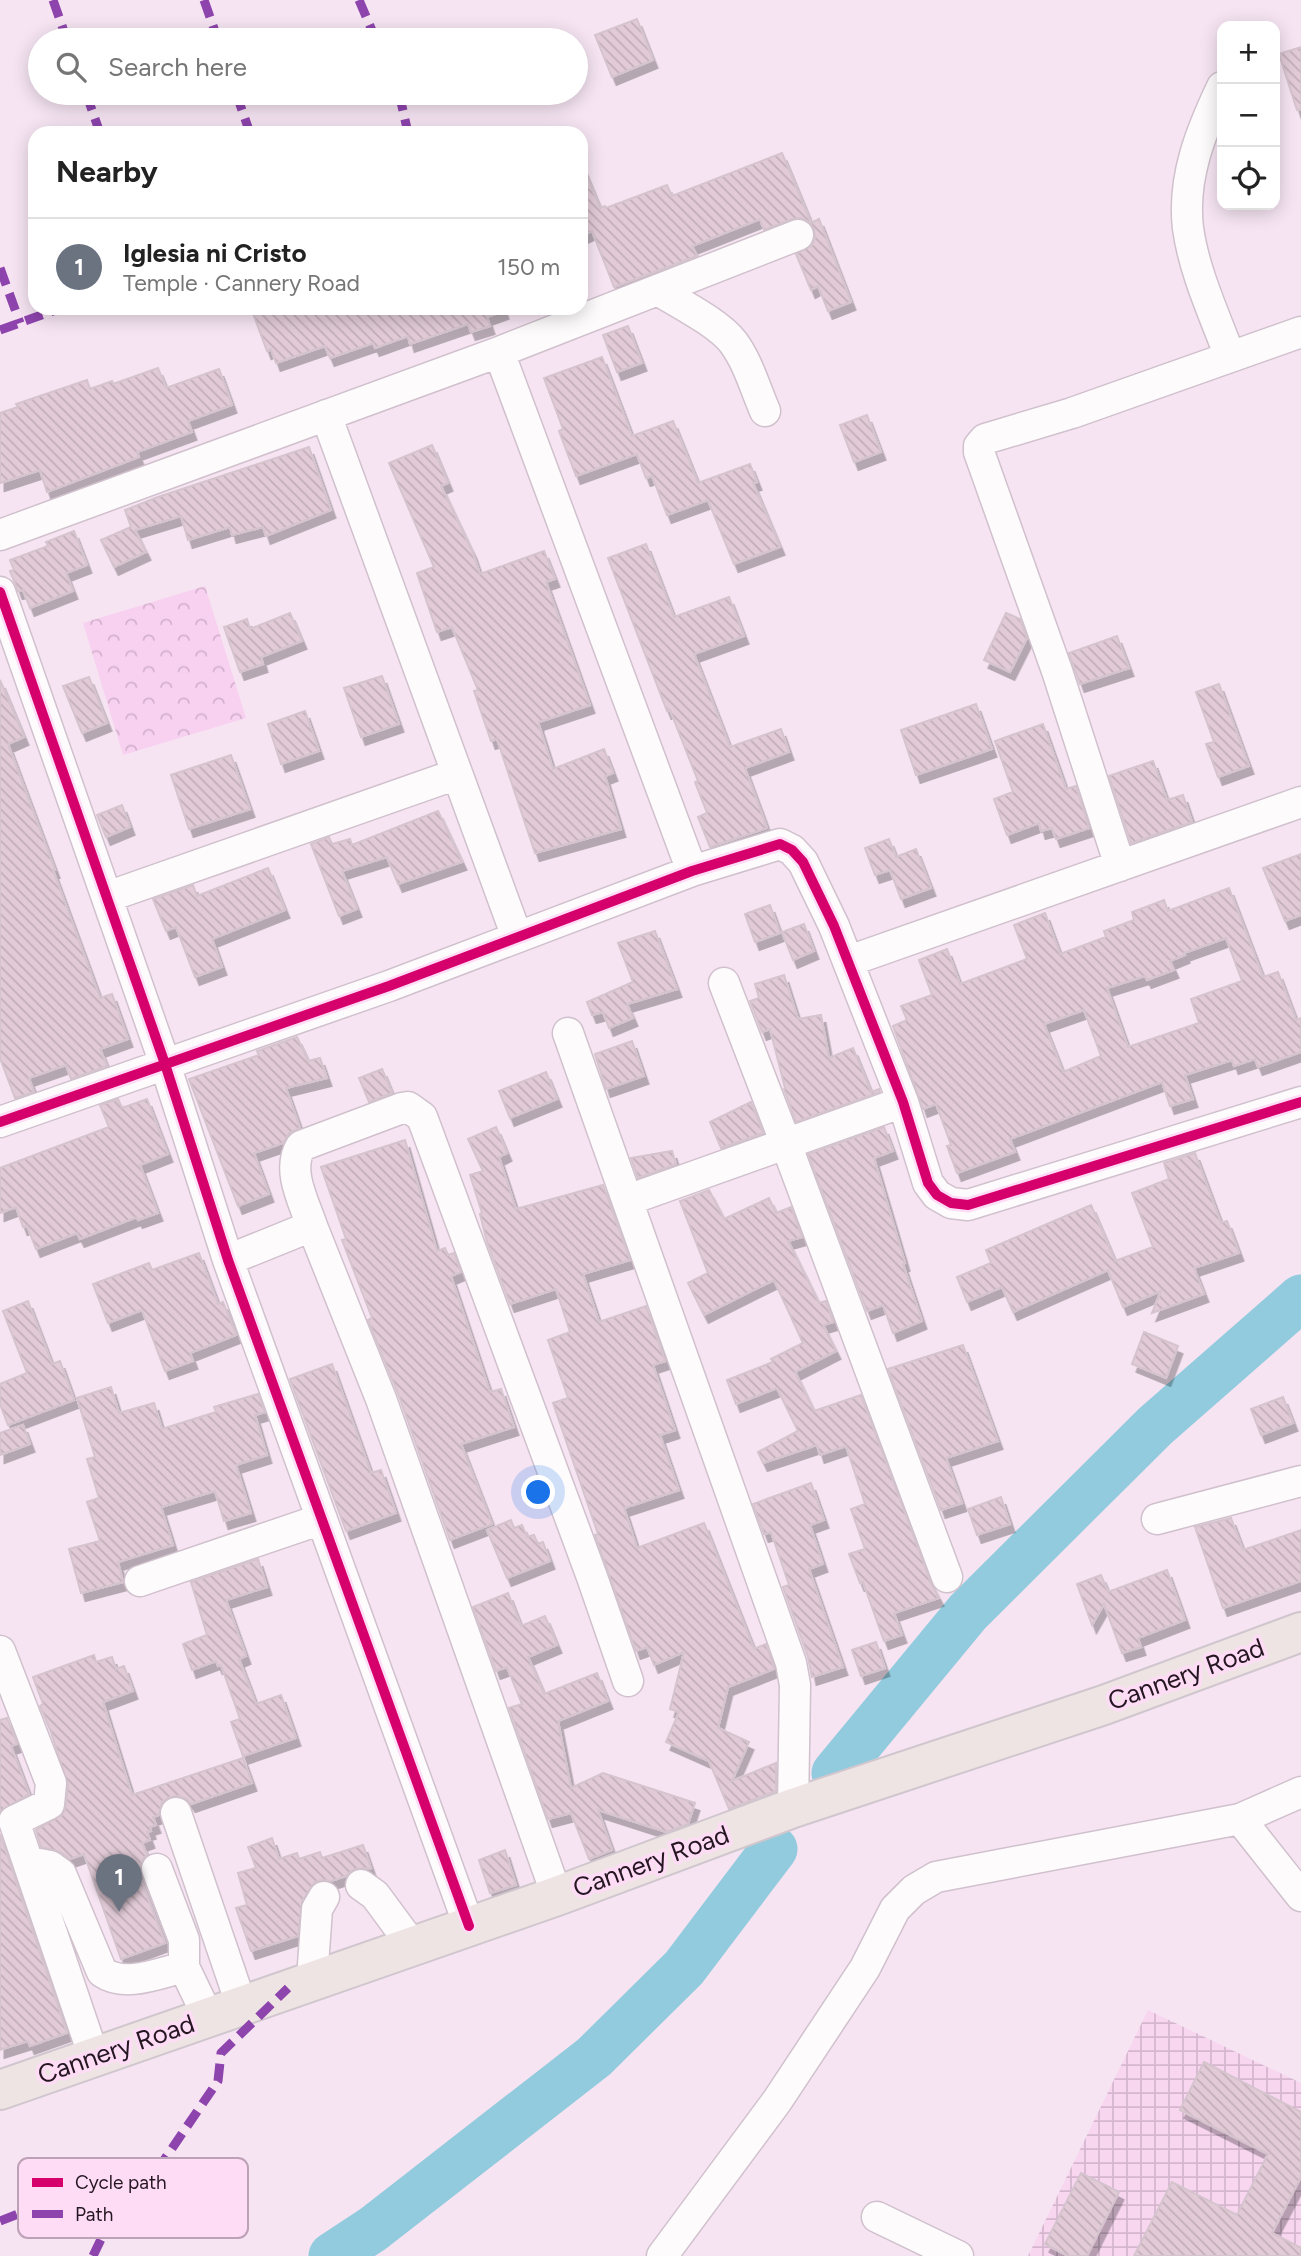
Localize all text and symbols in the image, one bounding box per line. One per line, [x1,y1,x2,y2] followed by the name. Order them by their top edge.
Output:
[1217,21,1280,210] map controls
[1217,21,1280,84] button: +
[28,28,588,105] search box
[52,48,90,86] icon: search
[108,51,247,83] text: Search here
[1217,84,1280,147] button: −
[1217,147,1280,210] button: locate
[56,153,158,190] text: Nearby
[123,237,307,269] text: Iglesia ni Cristo
[74,253,84,281] text: 1
[497,253,560,281] text: 150 m
[123,269,360,297] text: Temple · Cannery Road
[521,1475,555,1509] your location
[1103,1631,1269,1717] street label: Cannery Road
[568,1818,734,1904] street label: Cannery Road
[96,1854,142,1912] pin: 1
[33,2007,199,2091] street label: Cannery Road
[18,2158,248,2238] legend
[75,2171,167,2194] text: Cycle path
[75,2203,113,2226] text: Path

